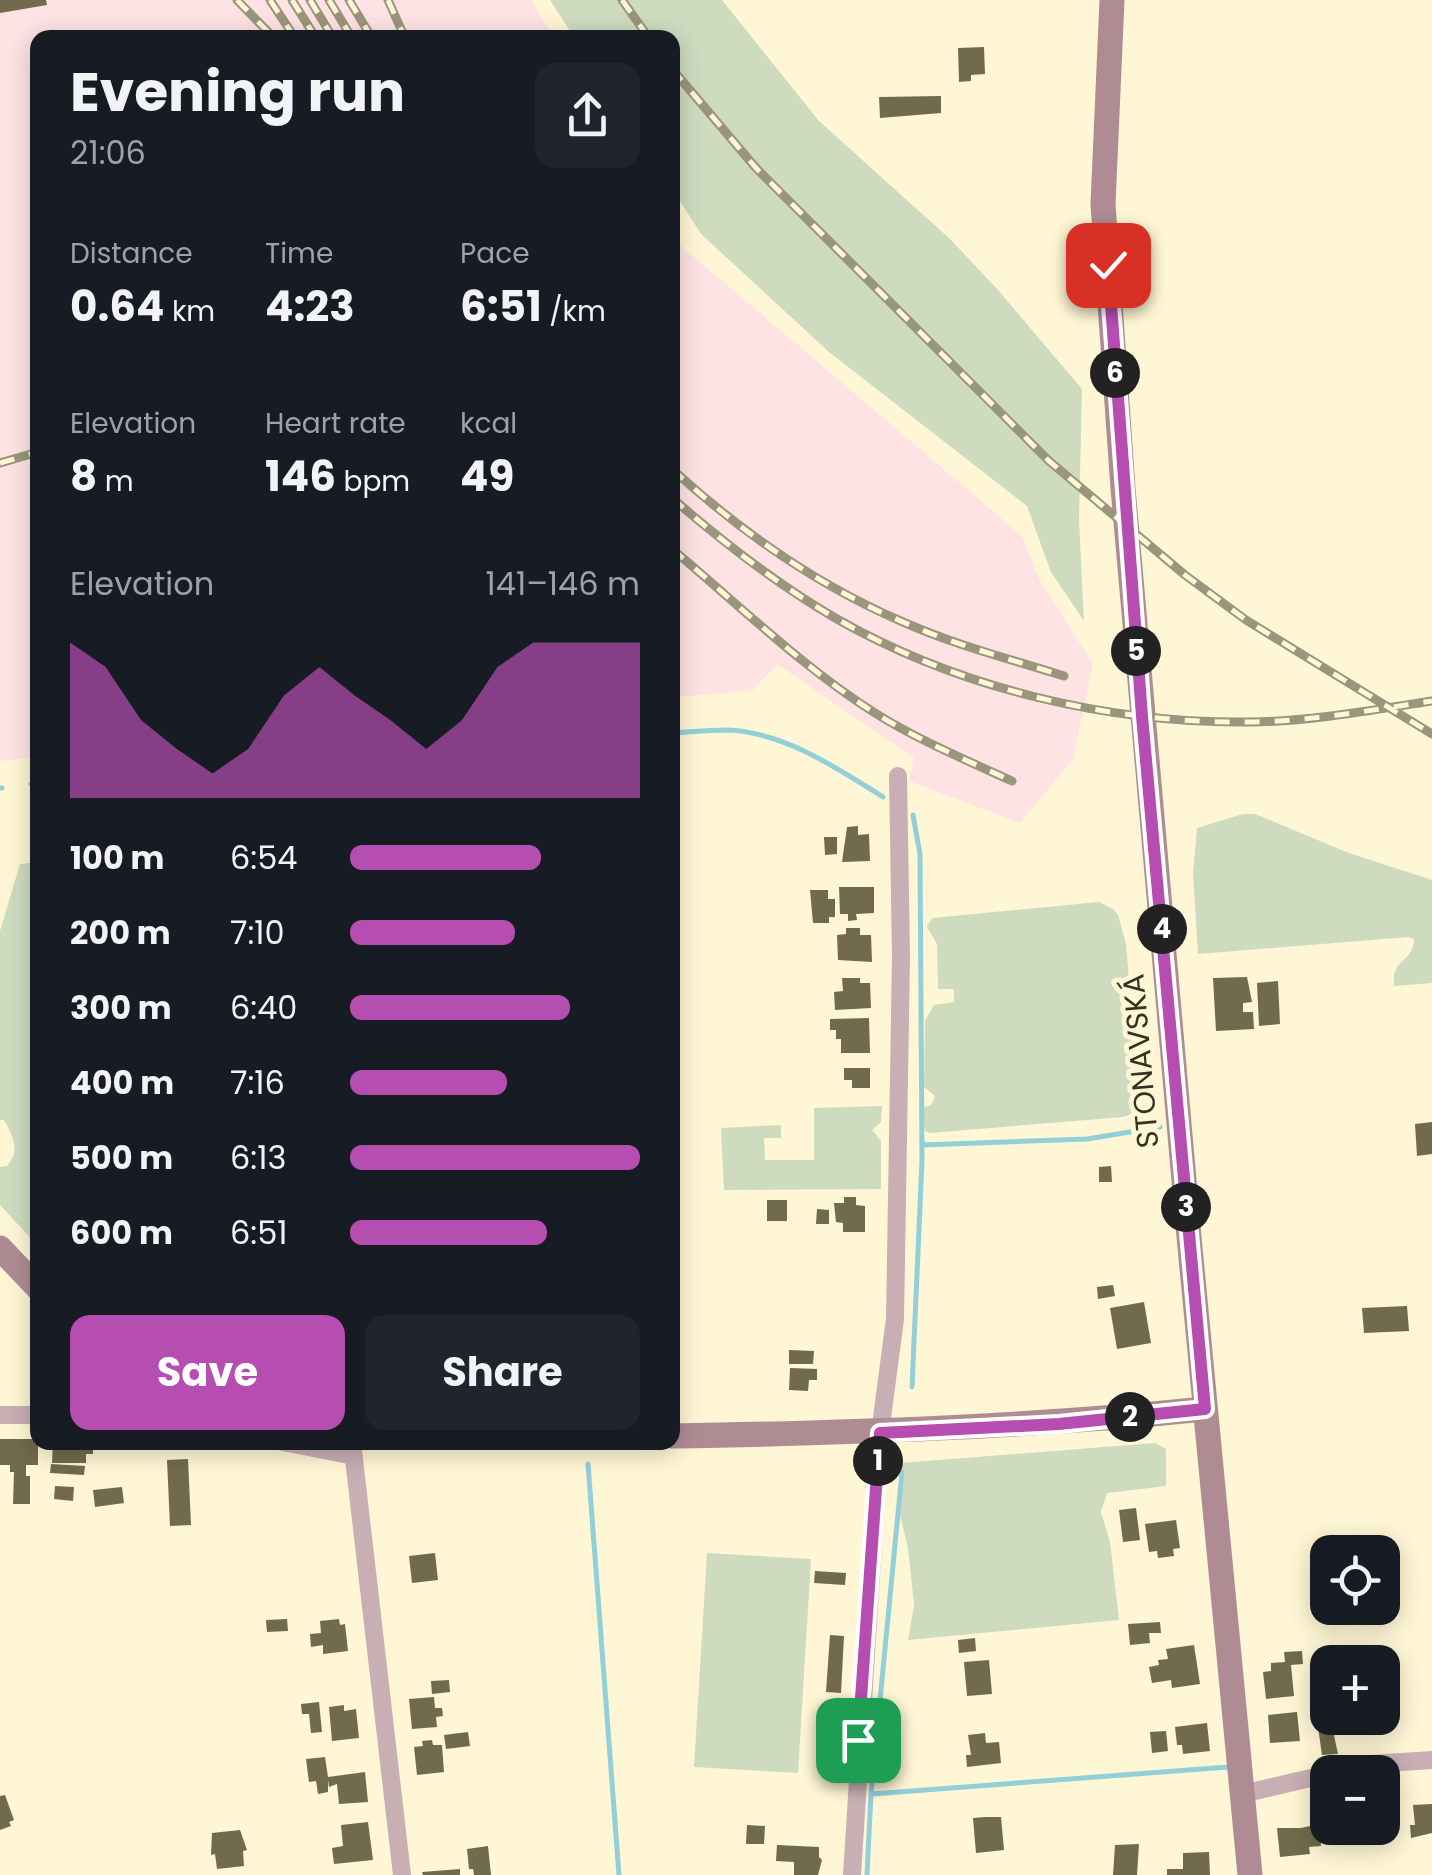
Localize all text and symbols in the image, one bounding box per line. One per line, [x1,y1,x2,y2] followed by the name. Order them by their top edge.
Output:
[70,53,405,130] text: Evening run
[535,63,640,168] button: share
[70,130,146,175] text: 21:06
[1066,223,1151,308] pin
[70,234,193,273] text: Distance
[265,234,333,273] text: Time
[460,234,530,273] text: Pace
[1081,238,1136,293] icon: check
[70,277,164,336] text: 0.64
[265,277,355,336] text: 4:23
[460,277,542,336] text: 6:51
[164,292,215,331] text: km
[542,292,606,331] text: /km
[1090,348,1140,398] pin: 6
[1106,353,1124,392] text: 6
[70,404,196,443] text: Elevation
[265,404,406,443] text: Heart rate
[460,404,517,443] text: kcal
[70,447,97,506] text: 8
[265,447,336,506] text: 146
[460,447,514,506] text: 49
[97,462,134,501] text: m
[336,462,410,501] text: bpm
[70,561,214,606] text: Elevation
[486,561,640,606] text: 141–146 m
[1111,626,1161,676] pin: 5
[1127,631,1145,670] text: 5
[70,835,164,880] text: 100 m
[230,835,297,880] text: 6:54
[1137,904,1187,954] pin: 4
[1153,909,1171,948] text: 4
[70,910,171,955] text: 200 m
[230,910,285,955] text: 7:10
[1111,972,1170,1150] street label: STONAVSKÁ
[70,985,172,1030] text: 300 m
[230,985,297,1030] text: 6:40
[70,1060,174,1105] text: 400 m
[230,1060,285,1105] text: 7:16
[70,1135,173,1180] text: 500 m
[230,1135,286,1180] text: 6:13
[1161,1182,1211,1232] pin: 3
[1178,1187,1194,1226] text: 3
[70,1210,173,1255] text: 600 m
[230,1210,287,1255] text: 6:51
[70,1315,345,1430] button: Save
[365,1315,640,1430] button: Share
[1105,1392,1155,1442] pin: 2
[1122,1397,1138,1436] text: 2
[853,1436,903,1486] pin: 1
[873,1441,883,1480] text: 1
[1310,1535,1400,1845] map controls
[1310,1535,1400,1625] button: locate
[1310,1645,1400,1735] button: +
[816,1698,901,1783] pin
[831,1713,886,1768] icon: arrive
[1310,1755,1400,1845] button: −

